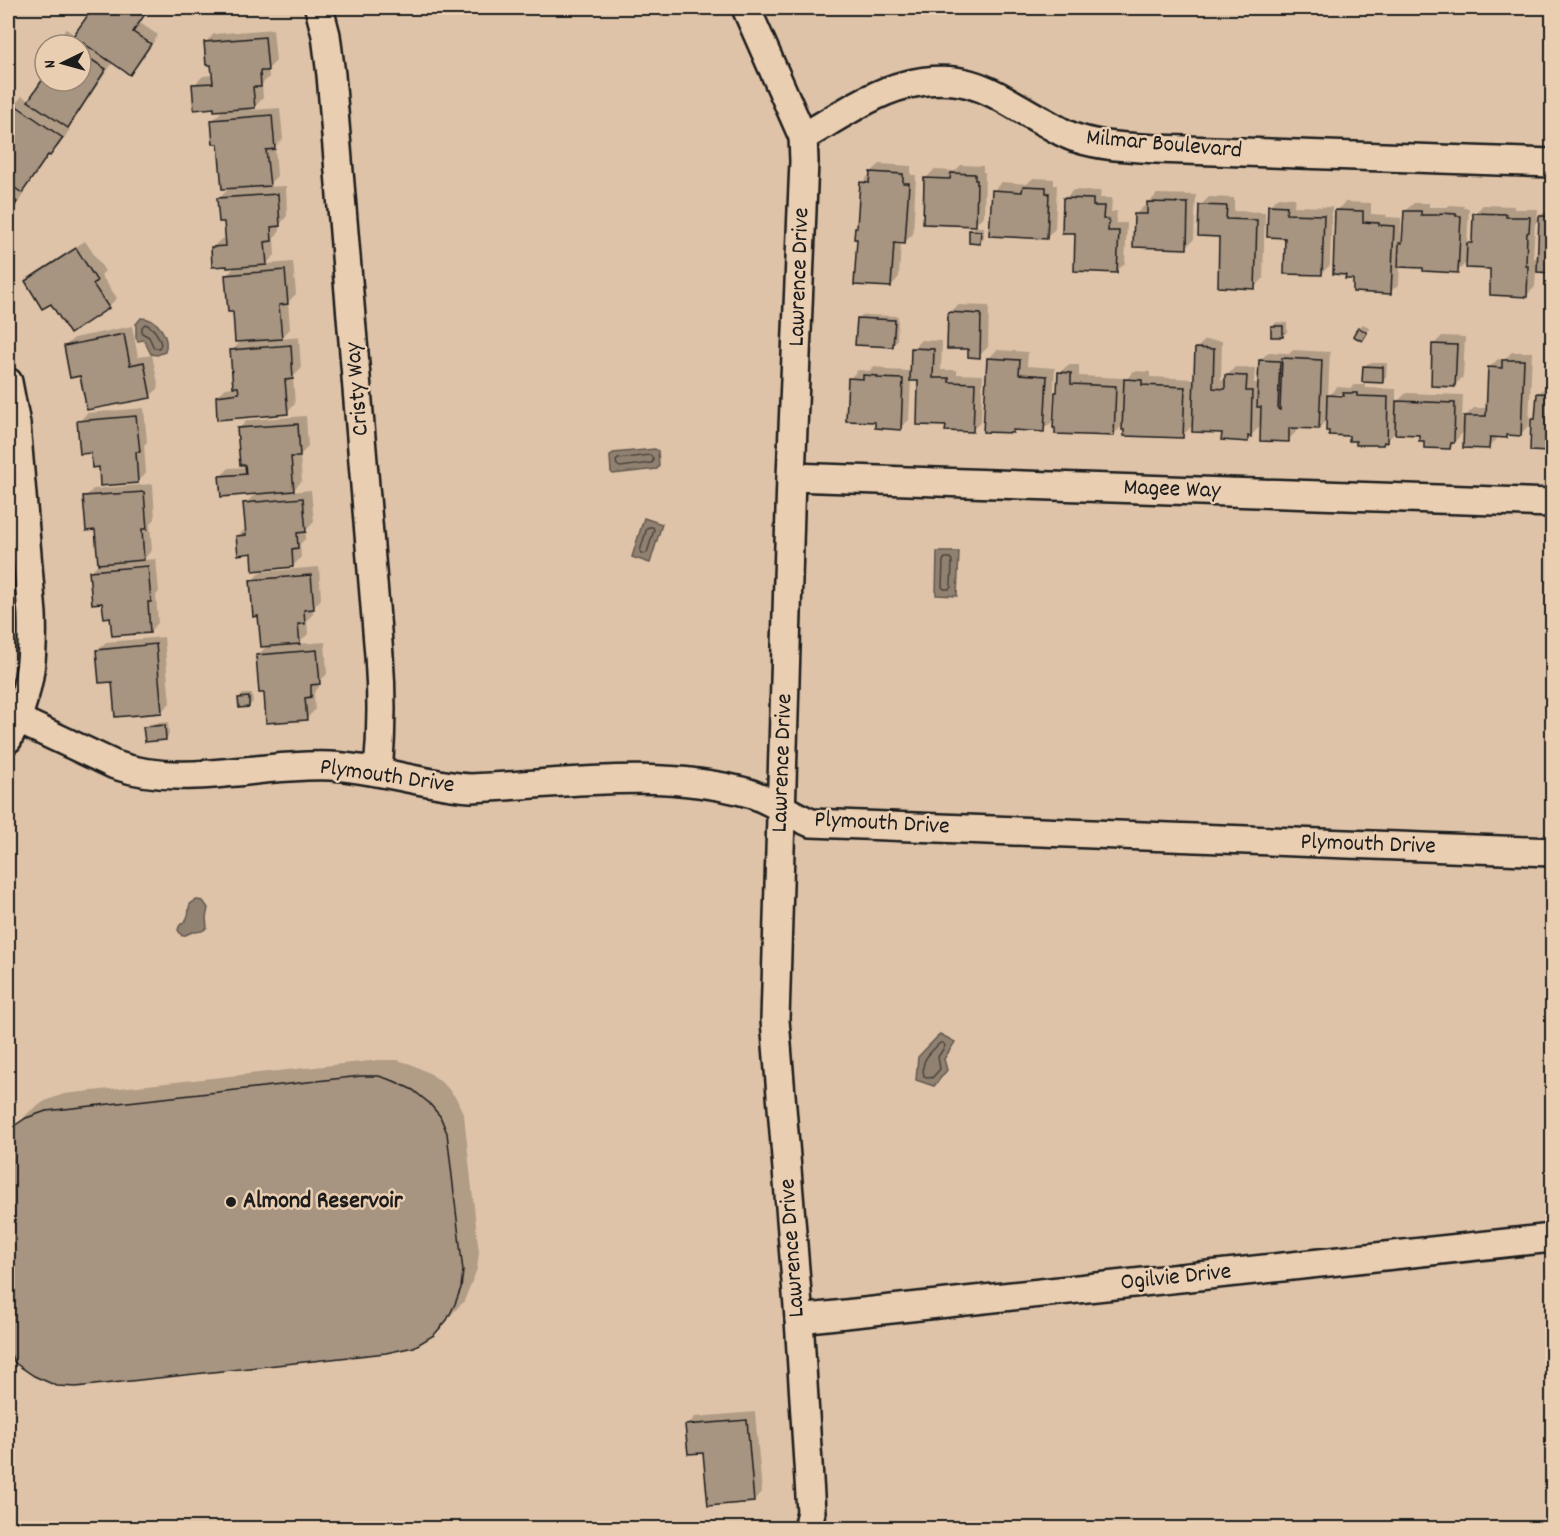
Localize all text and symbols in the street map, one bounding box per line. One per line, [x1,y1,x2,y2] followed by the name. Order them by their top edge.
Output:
[33,33,93,93] north arrow
[39,59,62,69] text: N
[1085,121,1243,169] street label: Milmar Boulevard
[781,207,819,347] street label: Lawrence Drive
[337,339,379,437] street label: Cristy Way
[1123,471,1222,509] street label: Magee Way
[764,693,802,833] street label: Lawrence Drive
[318,751,456,803] street label: Plymouth Drive
[813,803,951,845] street label: Plymouth Drive
[1300,826,1436,864] street label: Plymouth Drive
[771,1177,815,1319] street label: Lawrence Drive
[243,1185,404,1219] place label: Almond Reservoir
[224,1195,238,1209] marker: Almond Reservoir
[1119,1255,1233,1301] street label: Ogilvie Drive

